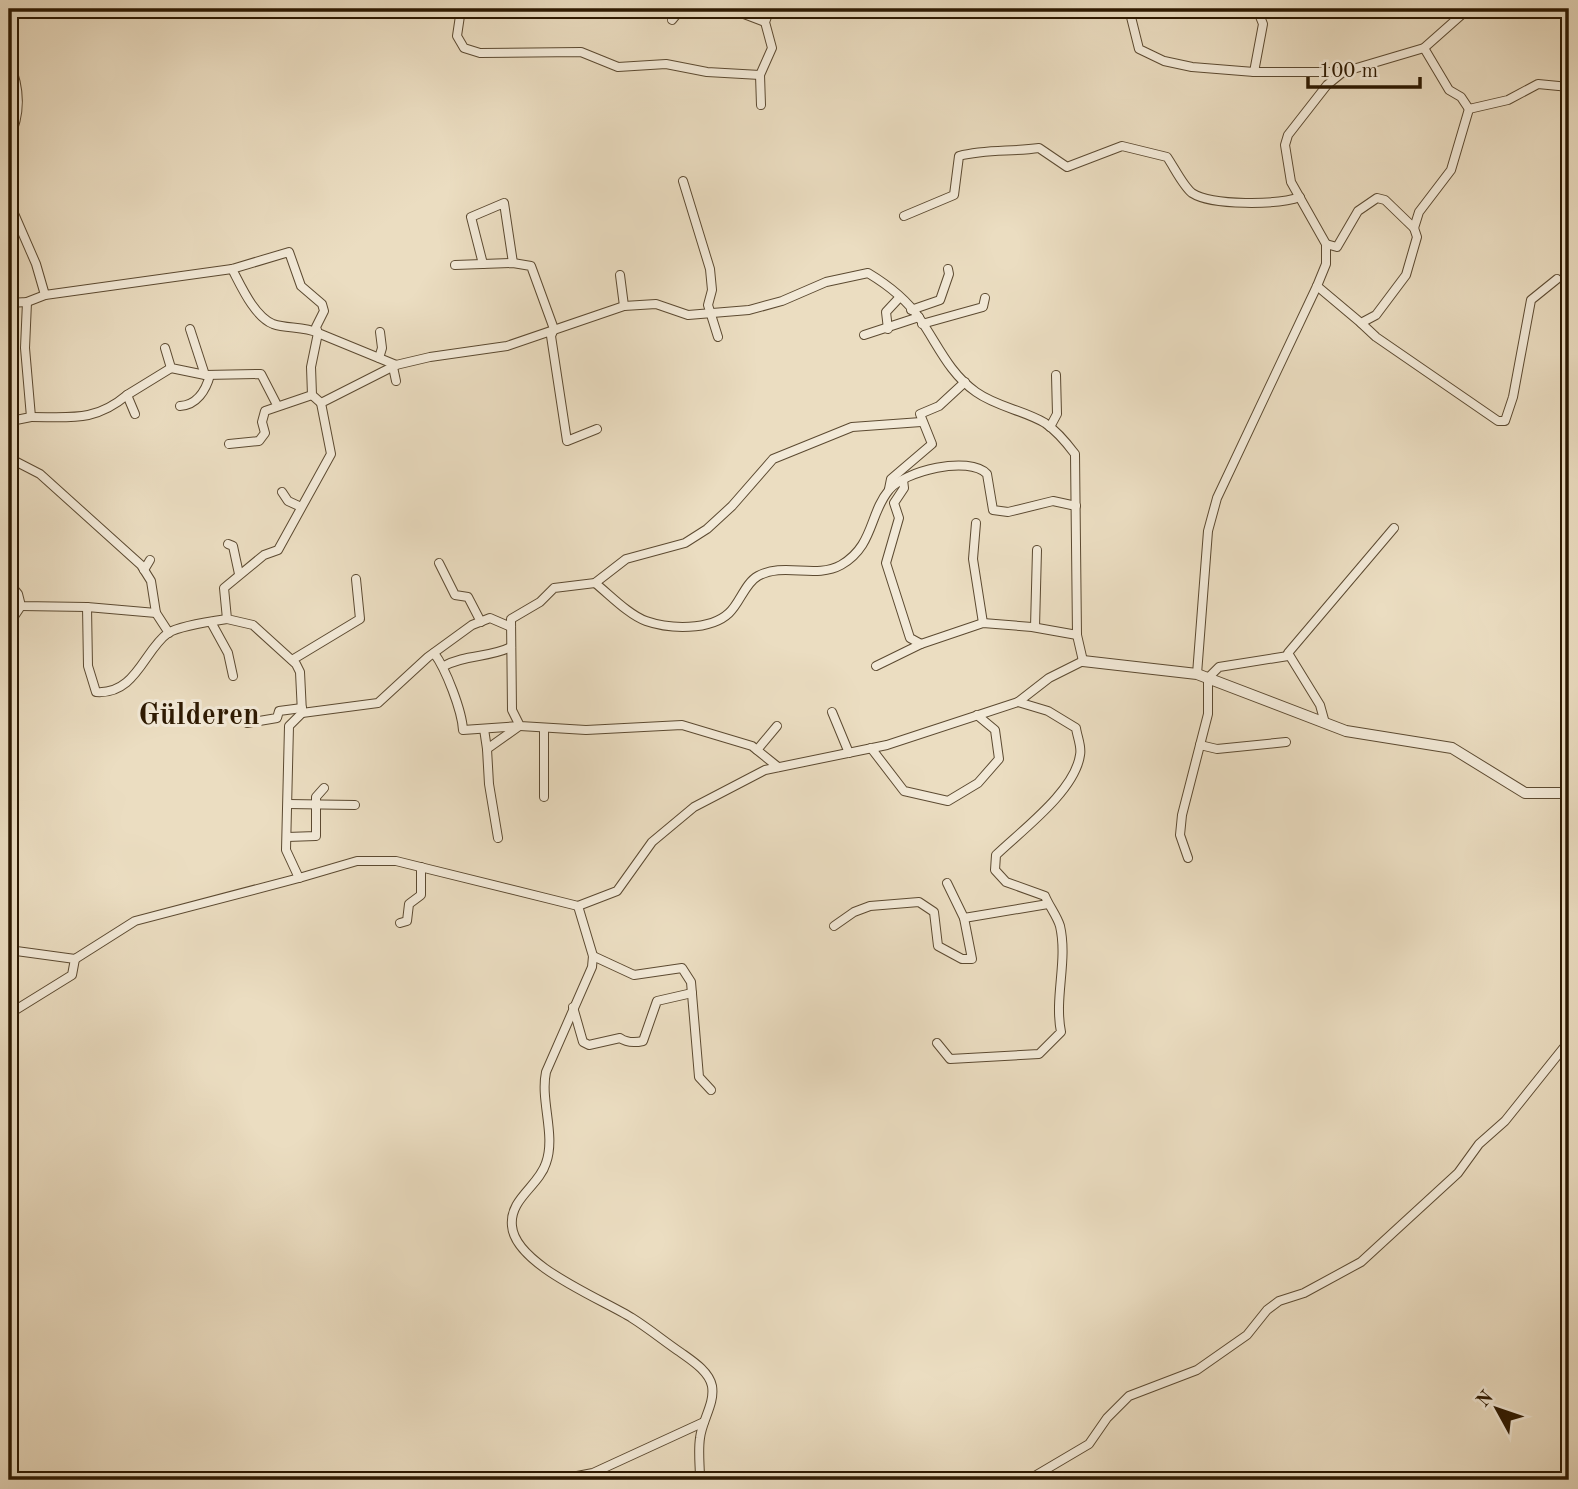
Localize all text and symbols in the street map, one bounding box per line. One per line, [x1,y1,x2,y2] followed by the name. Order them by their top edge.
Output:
[1308,46,1420,90] scale bar
[1319,61,1378,82] text: 100 m
[138,701,260,731] district label: Gülderen
[1462,1374,1532,1444] north arrow
[1474,1388,1498,1411] text: N

